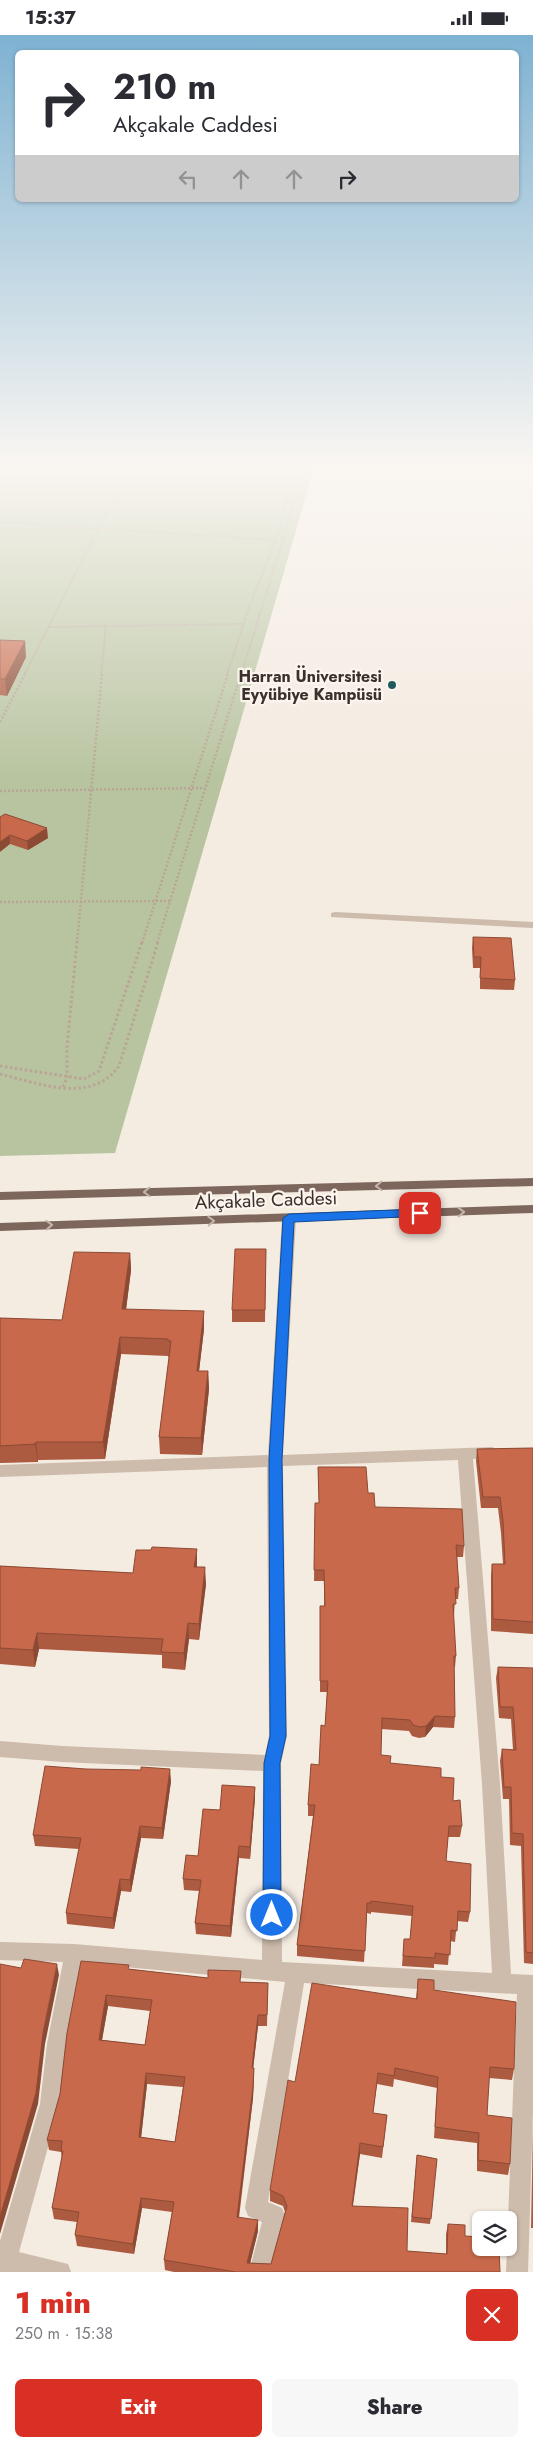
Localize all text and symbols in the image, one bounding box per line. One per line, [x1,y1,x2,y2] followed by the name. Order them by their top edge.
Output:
[25,4,76,31] text: 15:37
[113,62,216,112] text: 210 m
[30,70,95,135] icon: right
[113,108,278,140] text: Akçakale Caddesi
[174,165,202,193] icon: left
[227,165,255,193] icon: ahead
[280,165,308,193] icon: ahead
[333,165,361,193] icon: right
[239,665,382,706] place label: Harran Üniversitesi Eyyübiye Kampüsü
[386,679,398,691] marker: Harran Üniversitesi Eyyübiye Kampüsü
[375,1181,383,1191] one-way arrow
[194,1184,338,1216] street label: Akçakale Caddesi
[143,1187,151,1198] one-way arrow
[399,1192,441,1234] pin
[406,1199,434,1227] icon: arrive
[457,1206,465,1217] one-way arrow
[207,1215,215,1226] one-way arrow
[45,1220,53,1231] one-way arrow
[245,1888,297,1940] position arrow
[472,2211,517,2256] map controls
[472,2211,517,2256] button: layers
[15,2281,91,2324] text: 1 min
[466,2289,518,2341] button: close
[15,2322,113,2345] text: 250 m · 15:38
[15,2379,262,2437] button: Exit
[272,2379,518,2437] button: Share

